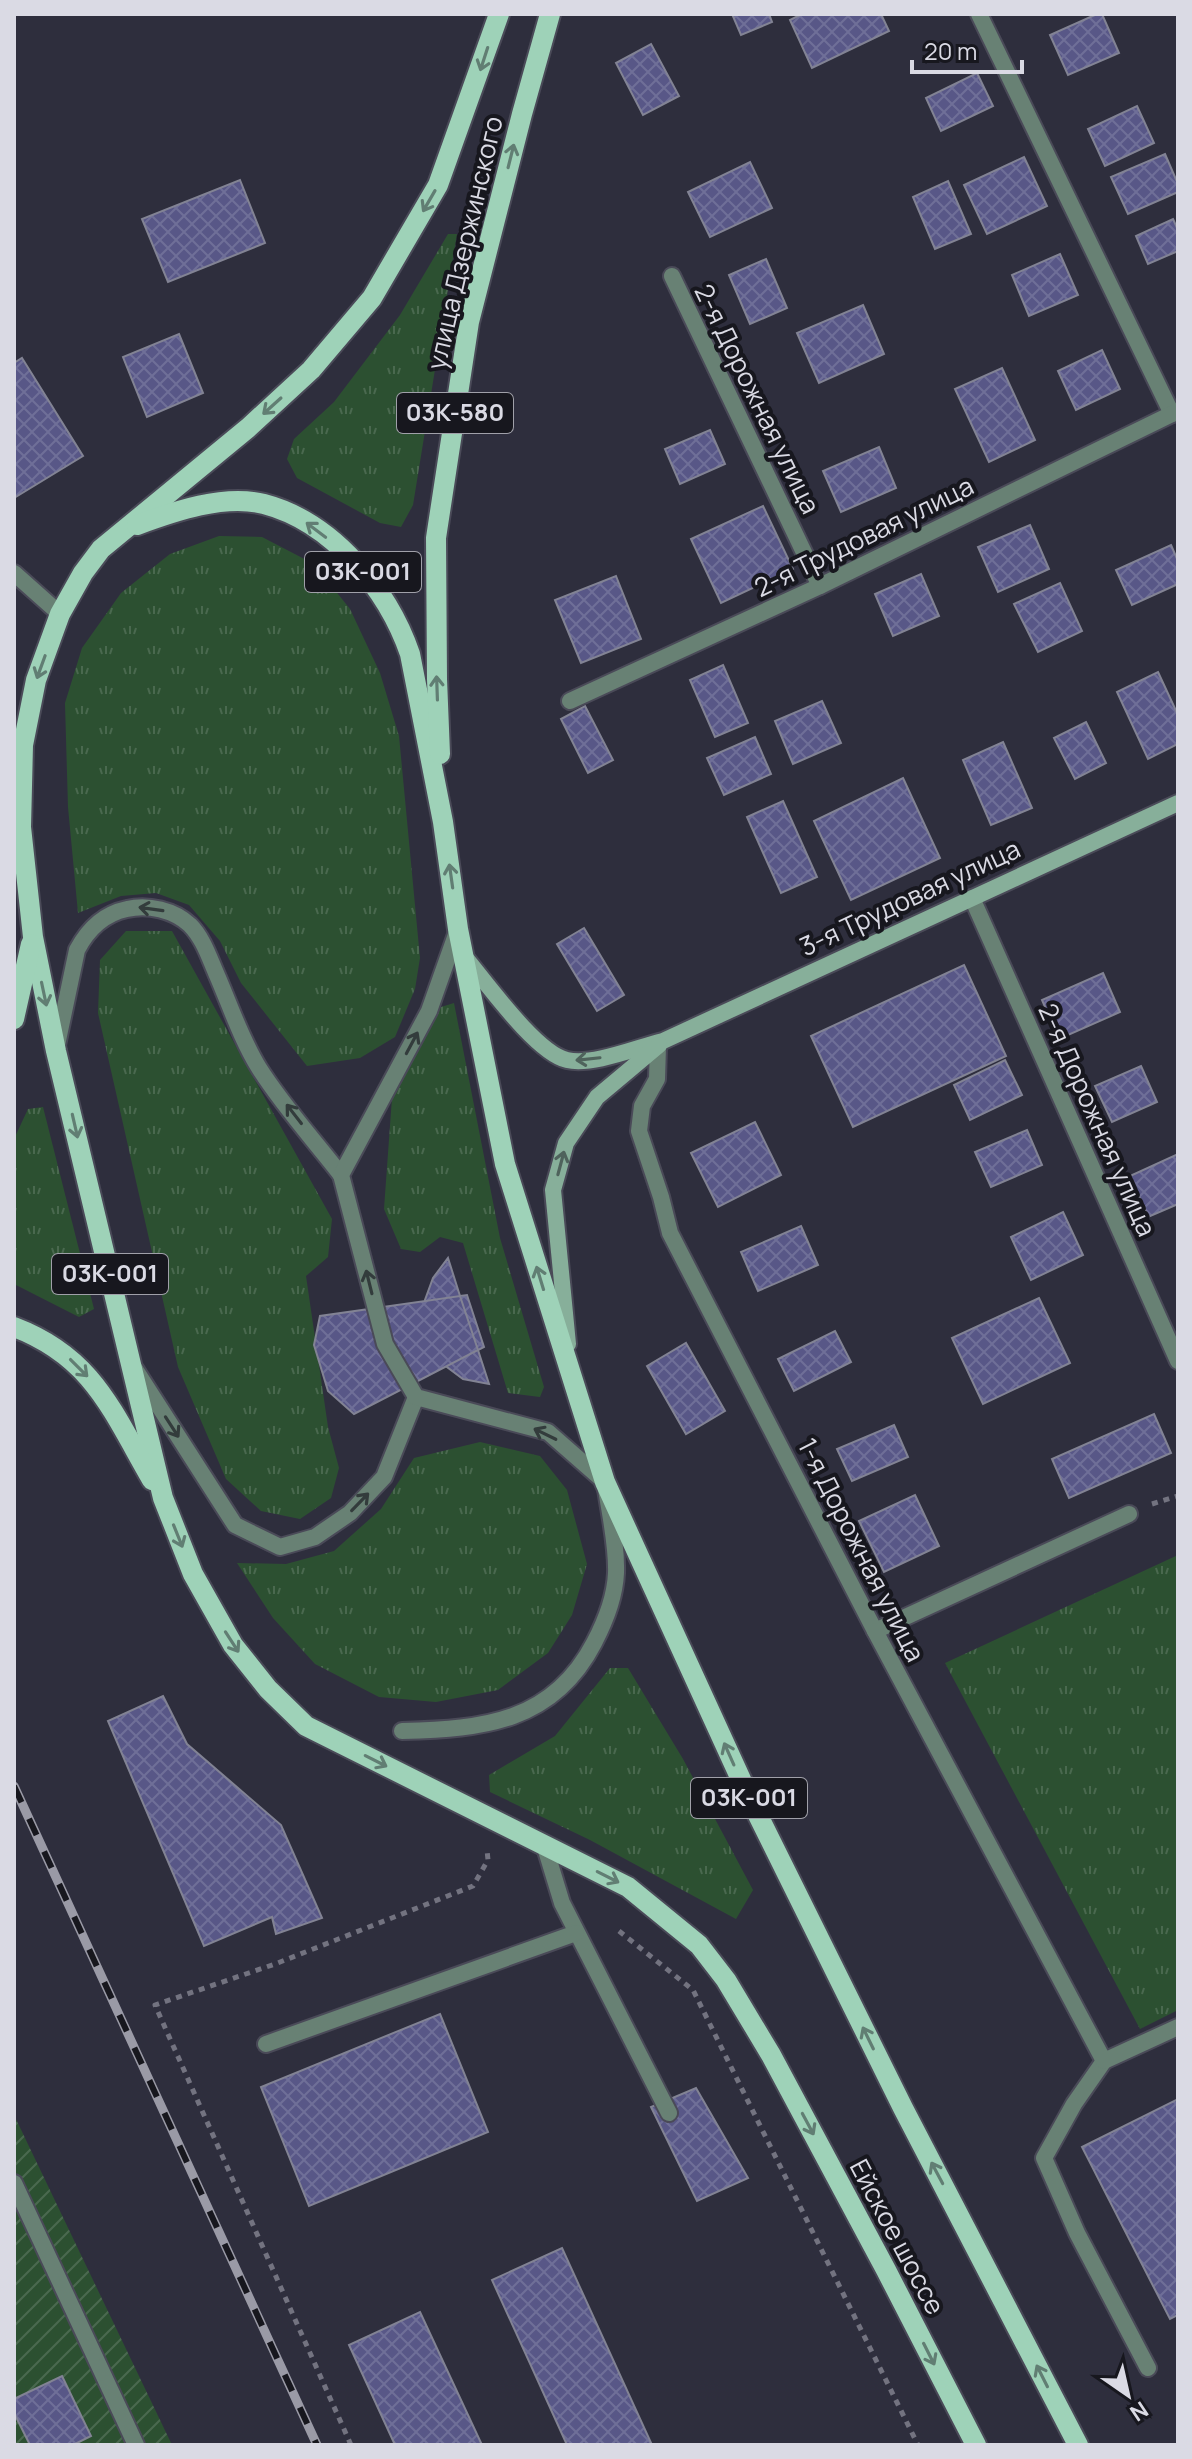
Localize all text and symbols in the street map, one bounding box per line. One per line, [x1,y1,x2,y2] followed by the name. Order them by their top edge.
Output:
[912,24,1022,74] scale bar
[924,34,977,67] text: 20 m
[475,46,490,71] one-way arrow
[417,113,511,373] street label: улица Дзержинского
[505,144,520,170] one-way arrow
[421,189,437,212] one-way arrow
[687,278,829,519] street label: 2-я Дорожная улица
[397,393,513,433] road number: 03К-580
[262,396,282,414] one-way arrow
[748,467,979,605] street label: 2-я Трудовая улица
[306,521,327,538] one-way arrow
[305,552,421,592] road number: 03К-001
[32,654,47,679] one-way arrow
[430,675,445,702] one-way arrow
[793,830,1026,964] street label: 3-я Трудовая улица
[443,863,458,889] one-way arrow
[138,901,164,916] one-way arrow
[38,980,53,1006] one-way arrow
[1030,997,1165,1242] street label: 2-я Дорожная улица
[404,1032,420,1056] one-way arrow
[575,1051,601,1066] one-way arrow
[285,1104,302,1125] one-way arrow
[69,1113,84,1139] one-way arrow
[554,1150,569,1176] one-way arrow
[52,1254,168,1294] road number: 03К-001
[532,1265,547,1291] one-way arrow
[360,1270,375,1296] one-way arrow
[70,1358,89,1378] one-way arrow
[164,1415,181,1437] one-way arrow
[534,1426,557,1441] one-way arrow
[790,1431,934,1668] street label: 1-я Дорожная улица
[350,1493,369,1512] one-way arrow
[172,1523,186,1548] one-way arrow
[223,1630,240,1652] one-way arrow
[721,1742,736,1766] one-way arrow
[363,1754,387,1770] one-way arrow
[691,1778,807,1818] road number: 03К-001
[596,1869,620,1885] one-way arrow
[860,2026,875,2050] one-way arrow
[800,2111,816,2135] one-way arrow
[842,2153,954,2321] street label: Ейское шоссе
[929,2162,945,2186] one-way arrow
[922,2341,938,2365] one-way arrow
[1088,2355,1168,2435] north arrow
[1034,2364,1050,2388] one-way arrow
[1124,2395,1154,2428] text: N

